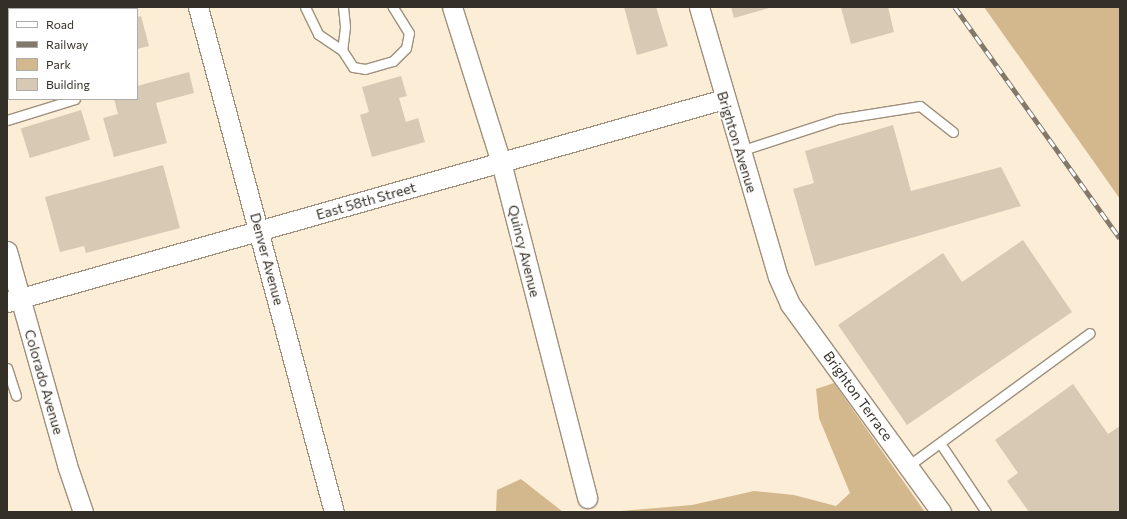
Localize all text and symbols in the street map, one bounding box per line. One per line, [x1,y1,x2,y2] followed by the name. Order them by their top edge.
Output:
[8,8,138,100] legend
[46,17,74,31] text: Road
[46,37,88,51] text: Railway
[46,57,71,71] text: Park
[46,77,90,91] text: Building
[714,89,760,195] street label: Brighton Avenue
[314,179,418,223] street label: East 58th Street
[504,203,544,299] street label: Quincy Avenue
[247,211,287,307] street label: Denver Avenue
[21,328,67,436] street label: Colorado Avenue
[820,348,896,444] street label: Brighton Terrace

